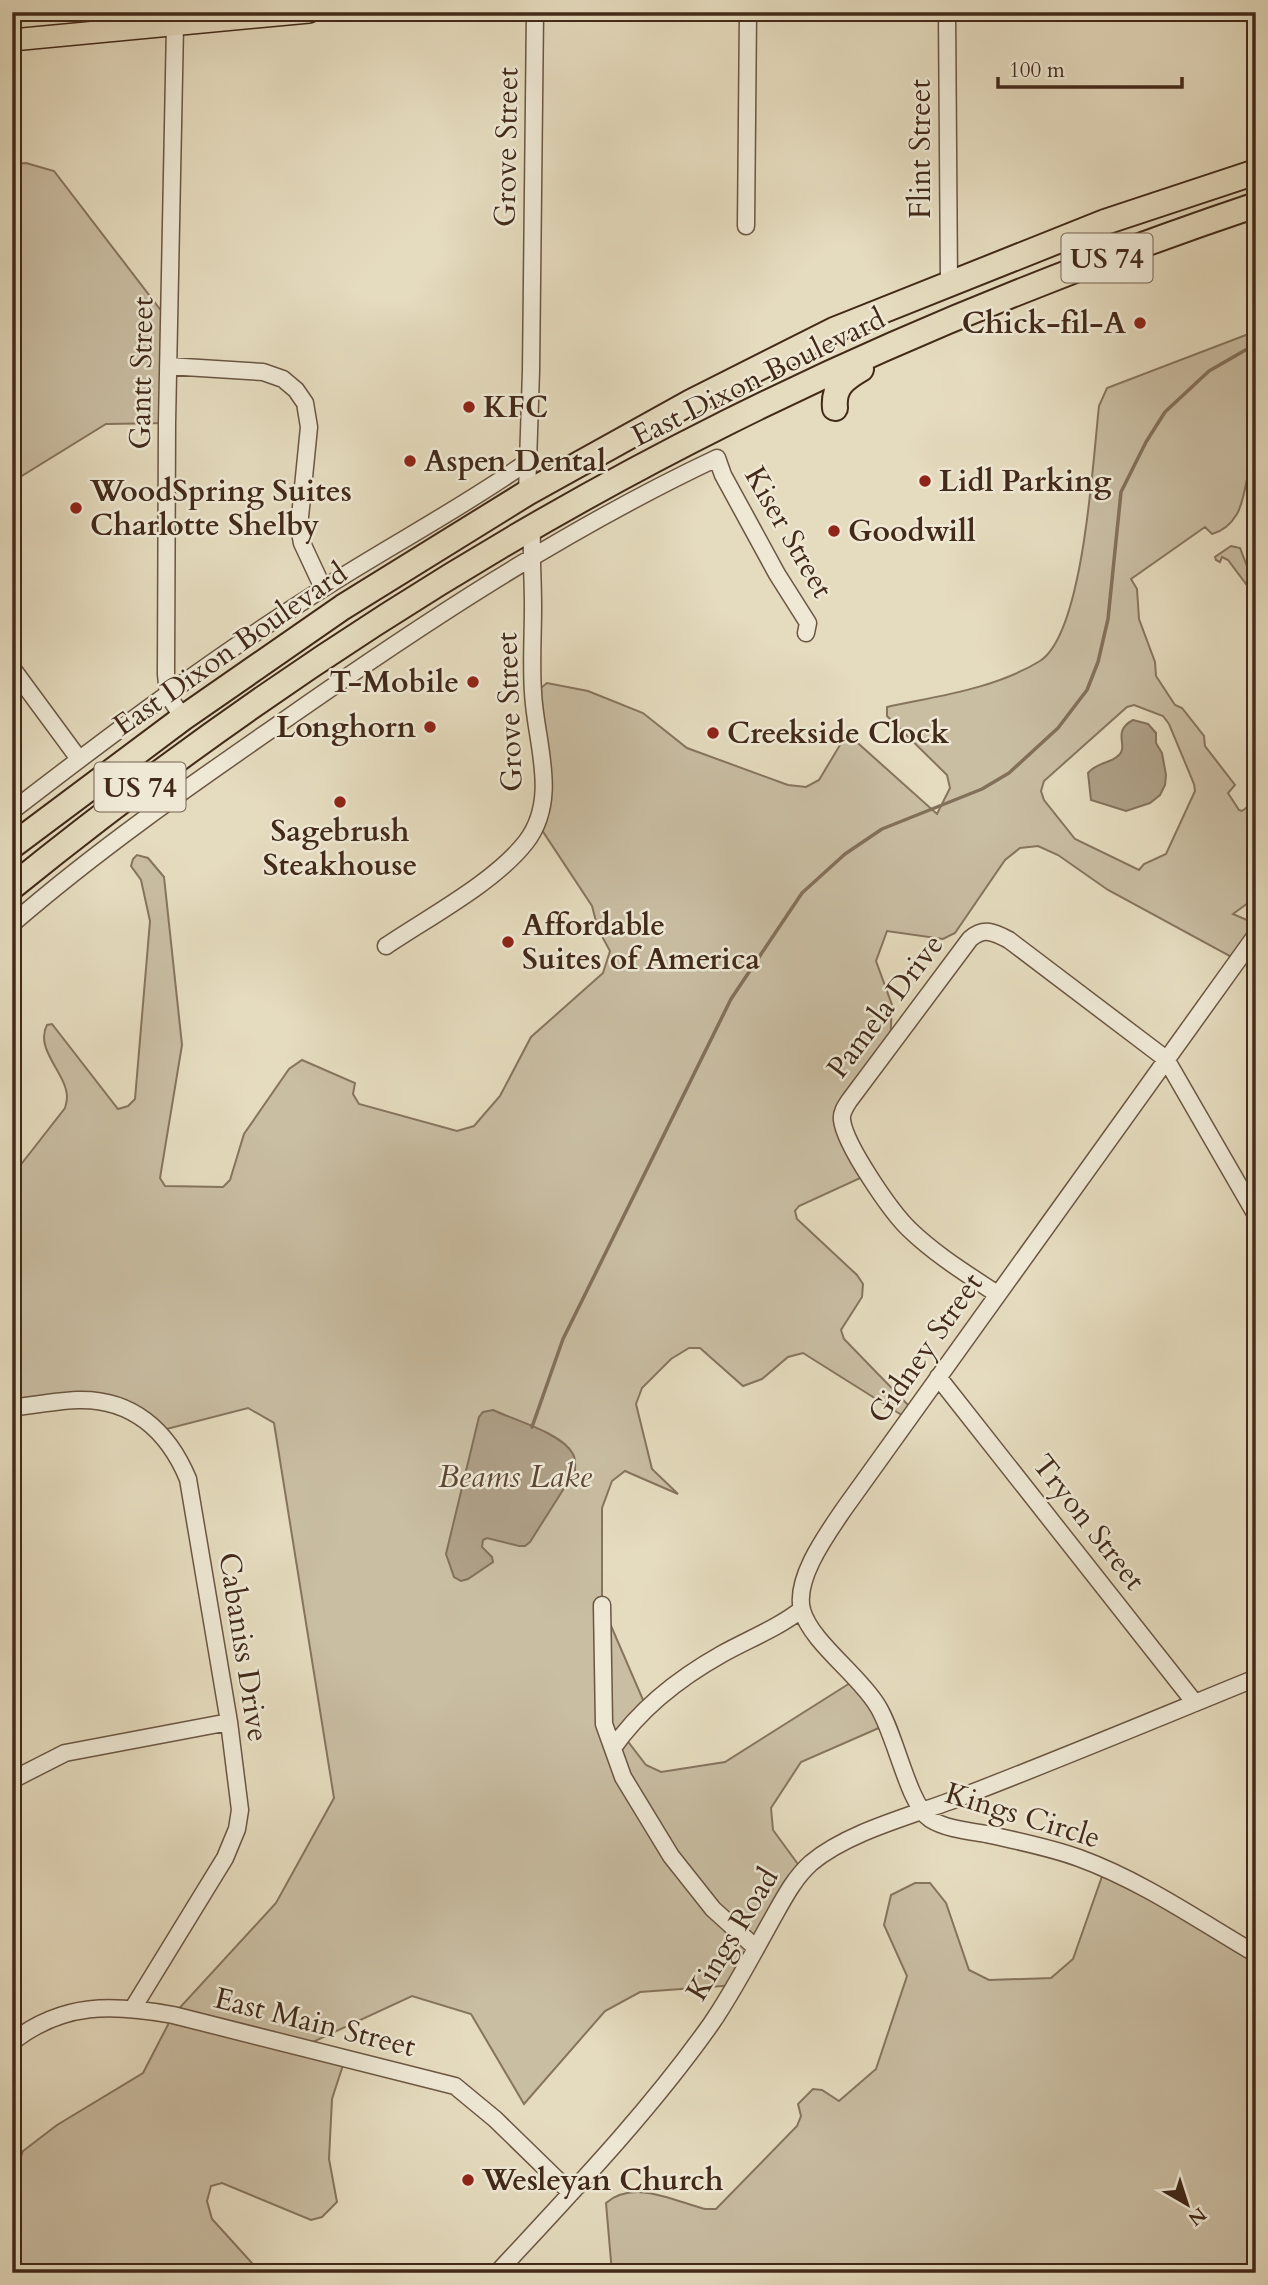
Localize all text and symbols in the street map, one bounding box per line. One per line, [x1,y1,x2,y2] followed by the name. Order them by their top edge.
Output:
[998,46,1182,90] scale bar
[1009,56,1065,85] text: 100 m
[485,66,528,227] street label: Grove Street
[900,79,941,219] street label: Flint Street
[1062,233,1152,282] road number: US 74
[120,296,163,450] street label: Gantt Street
[625,298,892,457] street label: East Dixon Boulevard
[962,303,1126,344] place label: Chick-fil-A
[1132,315,1148,331] marker: Chick-fil-A
[483,387,548,428] place label: KFC
[461,399,477,415] marker: KFC
[424,441,606,482] place label: Aspen Dental
[402,453,418,469] marker: Aspen Dental
[734,459,843,606] street label: Kiser Street
[939,461,1112,502] place label: Lidl Parking
[89,471,352,546] place label: WoodSpring Suites Charlotte Shelby
[917,473,933,489] marker: Lidl Parking
[68,500,84,516] marker: WoodSpring Suites Charlotte Shelby
[848,511,976,552] place label: Goodwill
[826,523,842,539] marker: Goodwill
[105,553,356,746] street label: East Dixon Boulevard
[486,631,533,793] street label: Grove Street
[330,662,459,703] place label: T-Mobile
[465,674,481,690] marker: T-Mobile
[276,707,416,748] place label: Longhorn
[727,713,950,754] place label: Creekside Clock
[422,719,438,735] marker: Longhorn
[705,725,721,741] marker: Creekside Clock
[94,762,186,812] road number: US 74
[332,794,348,810] marker: Sagebrush Steakhouse
[263,811,417,886] place label: Sagebrush Steakhouse
[522,905,760,980] place label: Affordable Suites of America
[818,926,953,1087] street label: Pamela Drive
[500,934,516,950] marker: Affordable Suites of America
[858,1264,993,1432] street label: Gidney Street
[1022,1446,1155,1599] street label: Tryon Street
[438,1455,593,1499] water label: Beams Lake
[208,1549,279,1745] street label: Cabaniss Drive
[940,1772,1105,1858] street label: Kings Circle
[677,1860,788,2009] street label: Kings Road
[210,1978,420,2067] street label: East Main Street
[481,2160,724,2201] place label: Wesleyan Church
[1152,2170,1222,2240] north arrow
[460,2172,476,2188] marker: Wesleyan Church
[1182,2201,1212,2232] text: N

